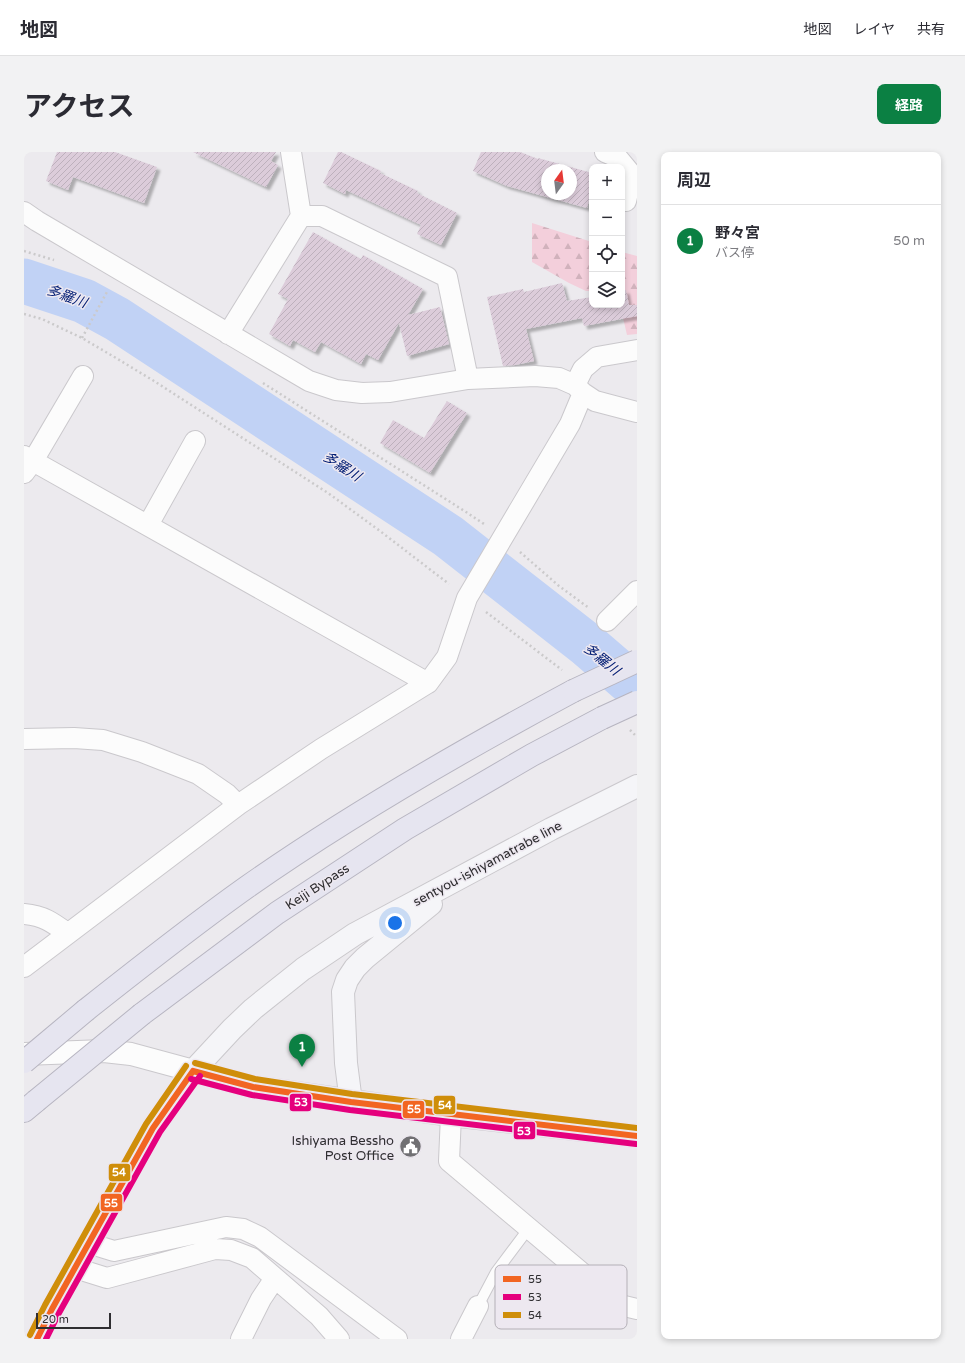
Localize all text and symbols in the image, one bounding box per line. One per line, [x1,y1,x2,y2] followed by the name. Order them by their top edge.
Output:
[20,19,58,41] text: 地図
[803,21,831,38] text: 地図
[853,21,895,38] text: レイヤ
[917,21,945,38] text: 共有
[877,84,941,124] button: 経路
[24,90,135,124] text: アクセス
[541,164,577,200] north arrow
[589,164,625,308] map controls
[589,164,625,200] button: +
[677,170,711,191] text: 周辺
[589,200,625,236] button: −
[715,224,760,242] text: 野々宮
[686,233,694,249] text: 1
[893,233,925,249] text: 50 m
[589,236,625,272] button: locate
[715,245,754,261] text: バス停
[589,272,625,308] button: layers
[44,281,91,312] water label: 多羅川
[319,448,366,486] water label: 多羅川
[580,640,625,680] water label: 多羅川
[410,818,565,910] street label: sentyou-ishiyamatrabe line
[283,860,353,913] street label: Keiji Bypass
[385,913,405,933] your location
[289,1034,315,1067] pin: 1
[289,1093,312,1112] line badge: 53
[433,1095,456,1115] line badge: 54
[294,1096,308,1109] text: 53
[438,1099,452,1112] text: 54
[402,1100,425,1119] line badge: 55
[407,1103,421,1116] text: 55
[513,1121,536,1140] line badge: 53
[517,1125,531,1138] text: 53
[292,1133,394,1164] place label: Ishiyama Bessho Post Office
[397,1134,423,1160] public building icon: Ishiyama Bessho Post Office
[108,1163,131,1182] line badge: 54
[112,1166,126,1179] text: 54
[100,1193,123,1212] line badge: 55
[104,1197,118,1210] text: 55
[495,1265,627,1329] legend
[528,1273,542,1286] text: 55
[528,1291,542,1304] text: 53
[528,1309,542,1322] text: 54
[36,1311,111,1330] scale bar
[42,1313,69,1326] text: 20 m

